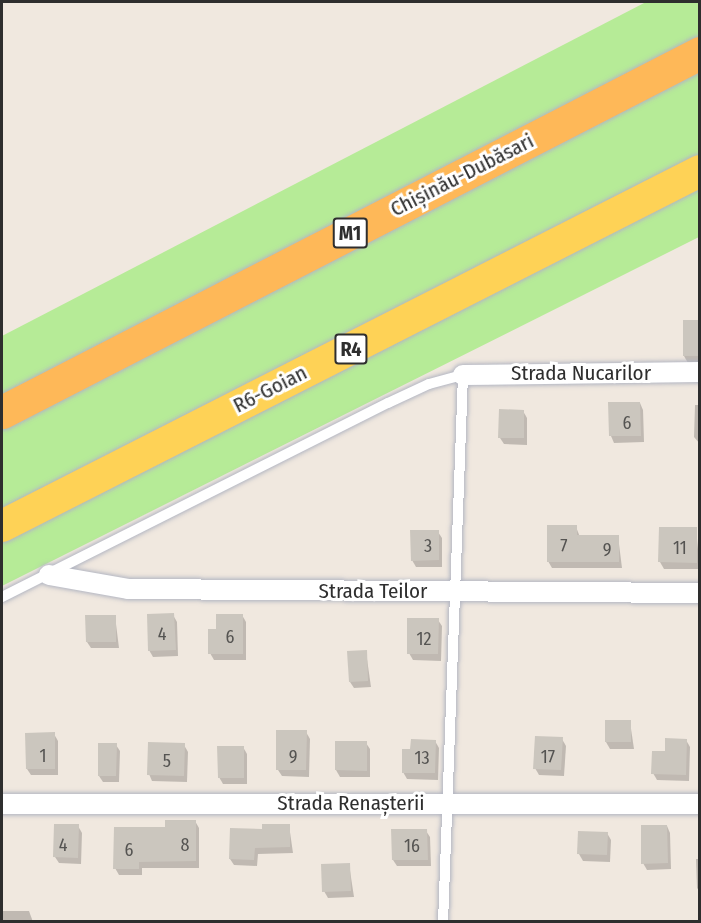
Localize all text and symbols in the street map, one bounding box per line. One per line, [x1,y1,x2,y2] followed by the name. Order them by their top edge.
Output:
[386,128,538,222] street label: Chișinău-Dubăsari
[332,216,368,250] road number: M1
[333,332,369,366] road number: R4
[229,360,311,418] street label: R6-Goian
[511,360,651,386] street label: Strada Nucarilor
[623,412,631,434] house number: 6
[424,535,432,557] house number: 3
[560,535,568,557] house number: 7
[673,537,687,559] house number: 11
[603,539,611,561] house number: 9
[319,578,427,604] street label: Strada Teilor
[158,623,166,645] house number: 4
[226,626,234,648] house number: 6
[417,628,431,650] house number: 12
[39,745,47,767] house number: 1
[289,746,297,768] house number: 9
[541,746,555,768] house number: 17
[414,747,430,769] house number: 13
[163,750,171,772] house number: 5
[277,790,425,816] street label: Strada Renașterii
[59,834,67,856] house number: 4
[181,834,189,856] house number: 8
[404,835,420,857] house number: 16
[125,839,133,861] house number: 6

